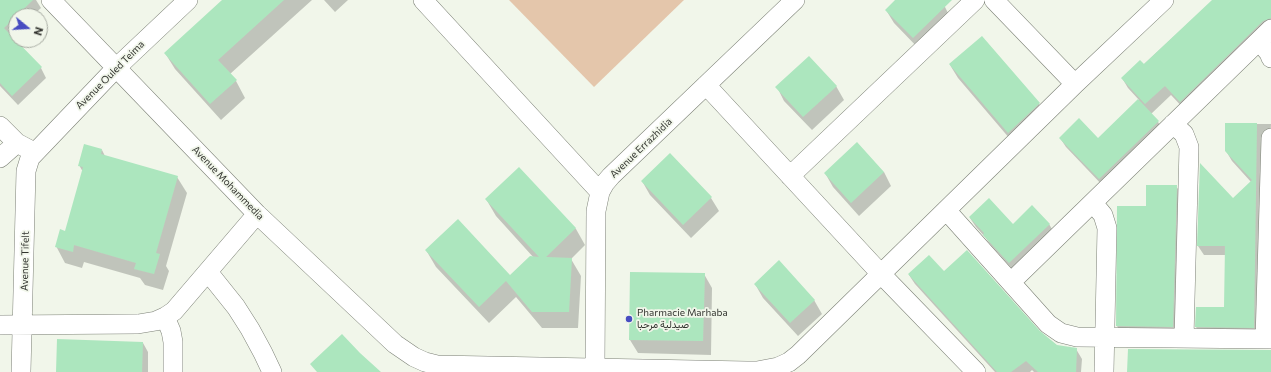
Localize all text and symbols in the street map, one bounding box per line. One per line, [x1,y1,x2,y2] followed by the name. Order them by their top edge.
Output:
[8,8,48,48] north arrow
[31,26,46,37] text: N
[73,38,147,112] street label: Avenue Ouled Teima
[608,115,674,181] street label: Avenue Errazhidia
[190,144,266,222] street label: Avenue Mohammedia
[18,231,32,291] street label: Avenue Tifelt
[637,307,728,330] place label: Pharmacie Marhaba صيدلية مرحبا
[624,314,634,324] marker: Pharmacie Marhaba صيدلية مرحبا

